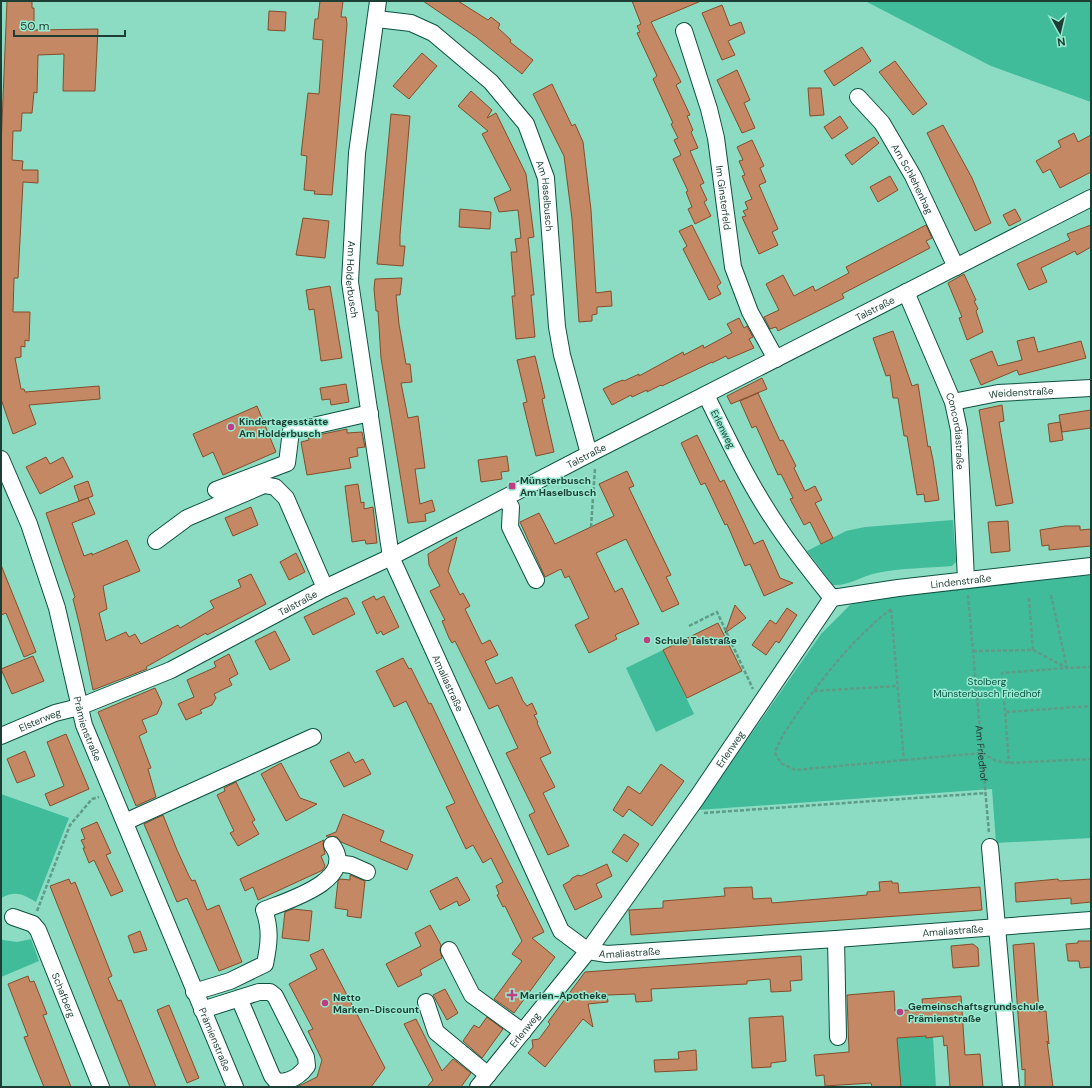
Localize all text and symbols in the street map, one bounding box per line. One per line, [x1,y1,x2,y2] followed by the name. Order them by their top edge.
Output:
[14,12,125,38] scale bar
[1040,12,1080,52] north arrow
[20,18,49,34] text: 50 m
[1056,34,1066,49] text: N
[889,141,937,216] street label: Am Schlehenhag
[533,158,556,232] street label: Am Haselbusch
[713,165,735,231] street label: Im Ginsterfeld
[343,240,362,319] street label: Am Holderbusch
[853,293,897,324] street label: Talstraße
[987,384,1054,401] street label: Weidenstraße
[943,390,967,470] street label: Concordiastraße
[708,407,738,451] street label: Erlenweg
[239,415,328,440] place label: Kindertagesstätte Am Holderbusch
[226,422,236,432] marker: Kindertagesstätte Am Holderbusch
[564,440,608,471] street label: Talstraße
[520,474,596,499] place label: Münsterbusch Am Haselbusch
[507,481,517,491] marker: Münsterbusch Am Haselbusch
[930,571,992,591] street label: Lindenstraße
[276,587,320,618] street label: Talstraße
[655,634,737,647] place label: Schule Talstraße
[642,635,652,645] marker: Schule Talstraße
[430,652,467,714] street label: Amaliastraße
[933,675,1041,700] park label: Stolberg Münsterbusch Friedhof
[71,695,105,763] street label: Prämienstraße
[17,705,62,734] street label: Elsterweg
[973,725,991,783] street label: Am Friedhof
[713,728,747,770] street label: Erlenweg
[922,922,984,939] street label: Amaliastraße
[598,944,661,961] street label: Amaliastraße
[49,971,79,1020] street label: Schafberg
[520,989,607,1002] place label: Marien-Apotheke
[507,990,517,1000] marker: Marien-Apotheke
[333,991,419,1016] place label: Netto Marken-Discount
[320,998,330,1008] marker: Netto Marken-Discount
[908,1000,1044,1025] place label: Gemeinschaftsgrundschule Prämienstraße
[196,1006,234,1073] street label: Prämienstraße
[895,1007,905,1017] marker: Gemeinschaftsgrundschule Prämienstraße
[506,1009,543,1050] street label: Erlenweg

